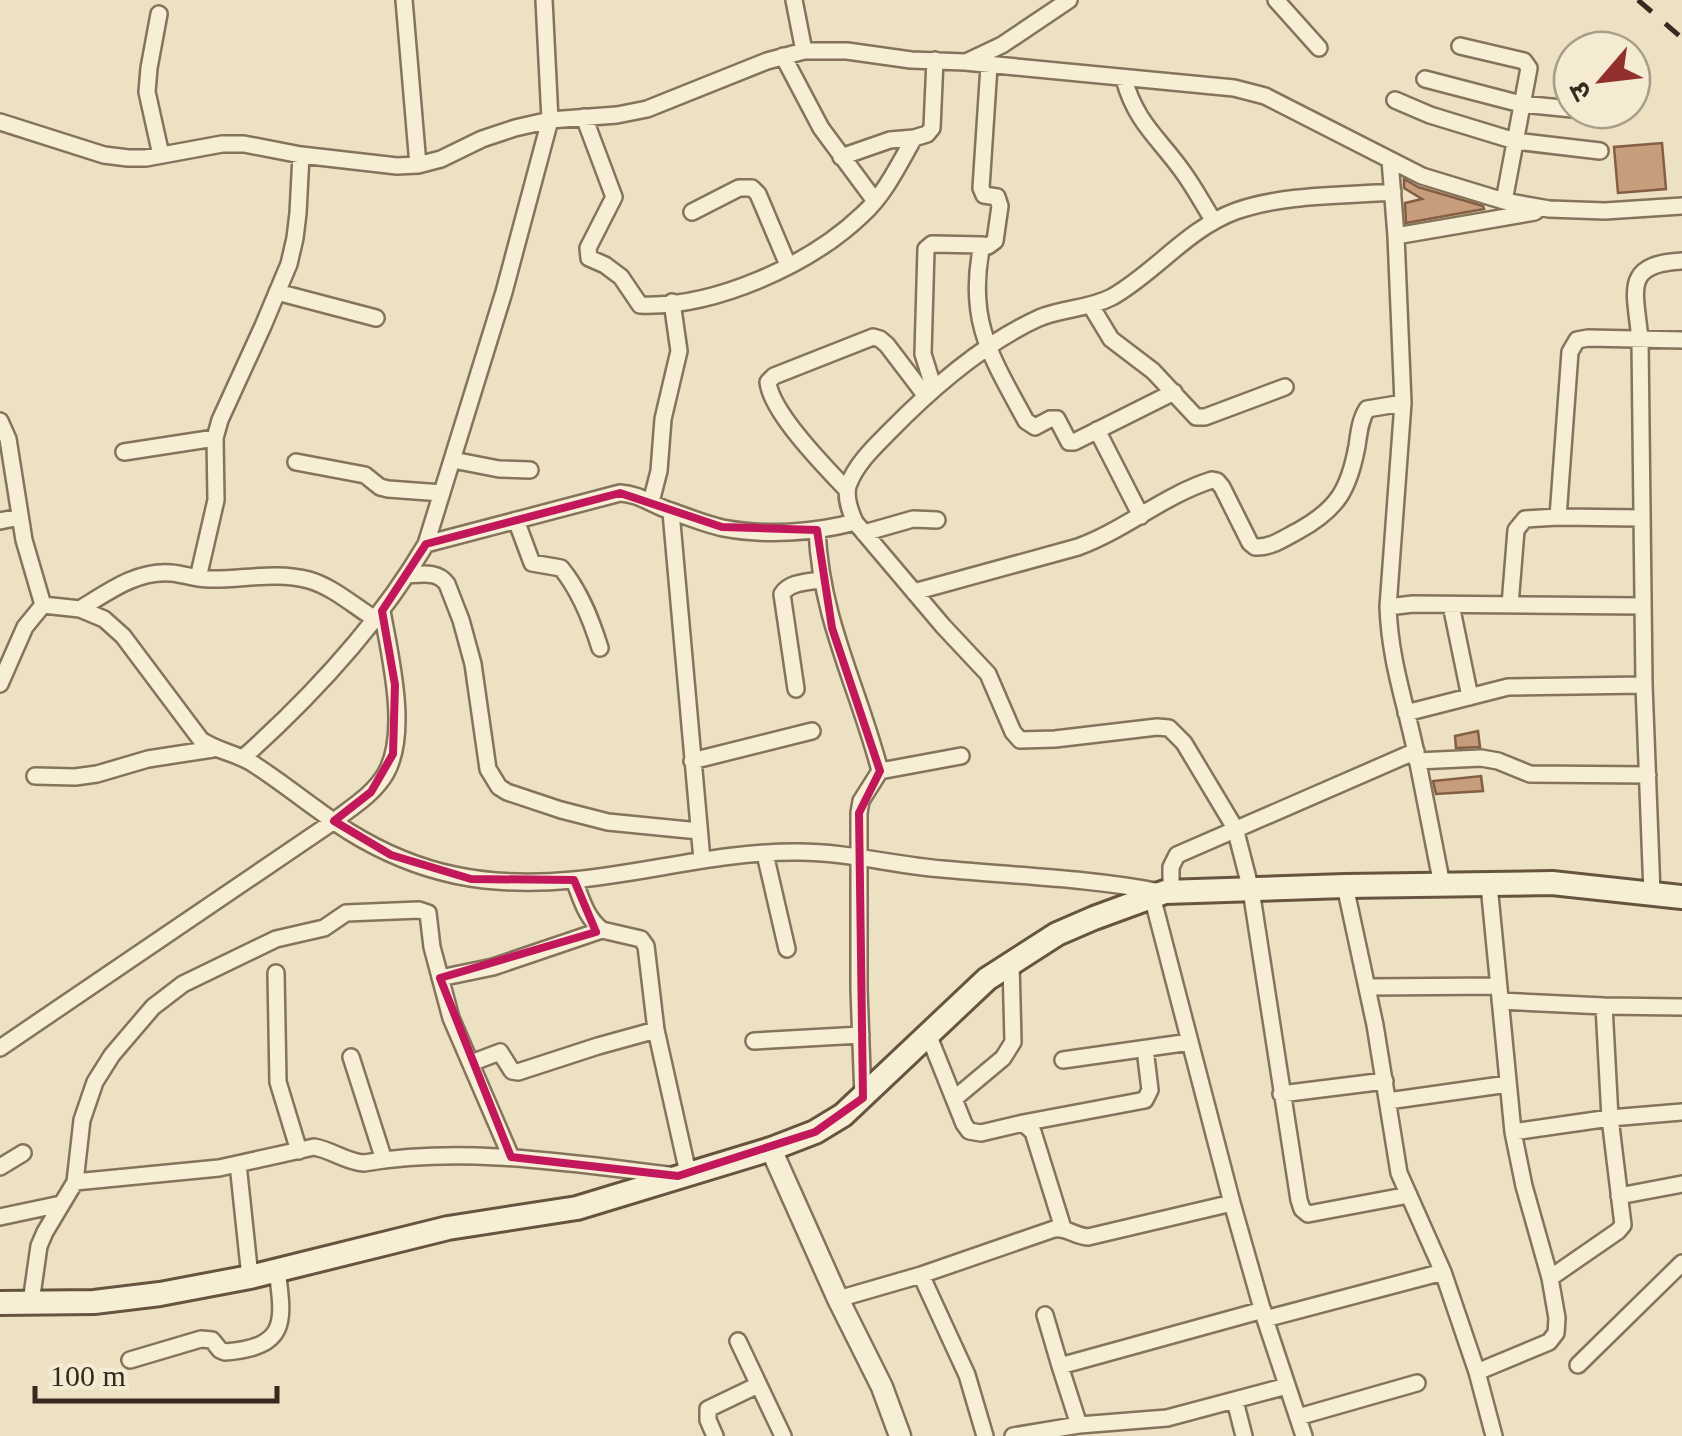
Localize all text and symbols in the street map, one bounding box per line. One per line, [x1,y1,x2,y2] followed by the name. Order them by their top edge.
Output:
[1552,30,1652,130] north arrow
[1563,76,1598,106] text: उ
[35,1341,278,1403] scale bar
[50,1359,126,1392] text: 100 m

